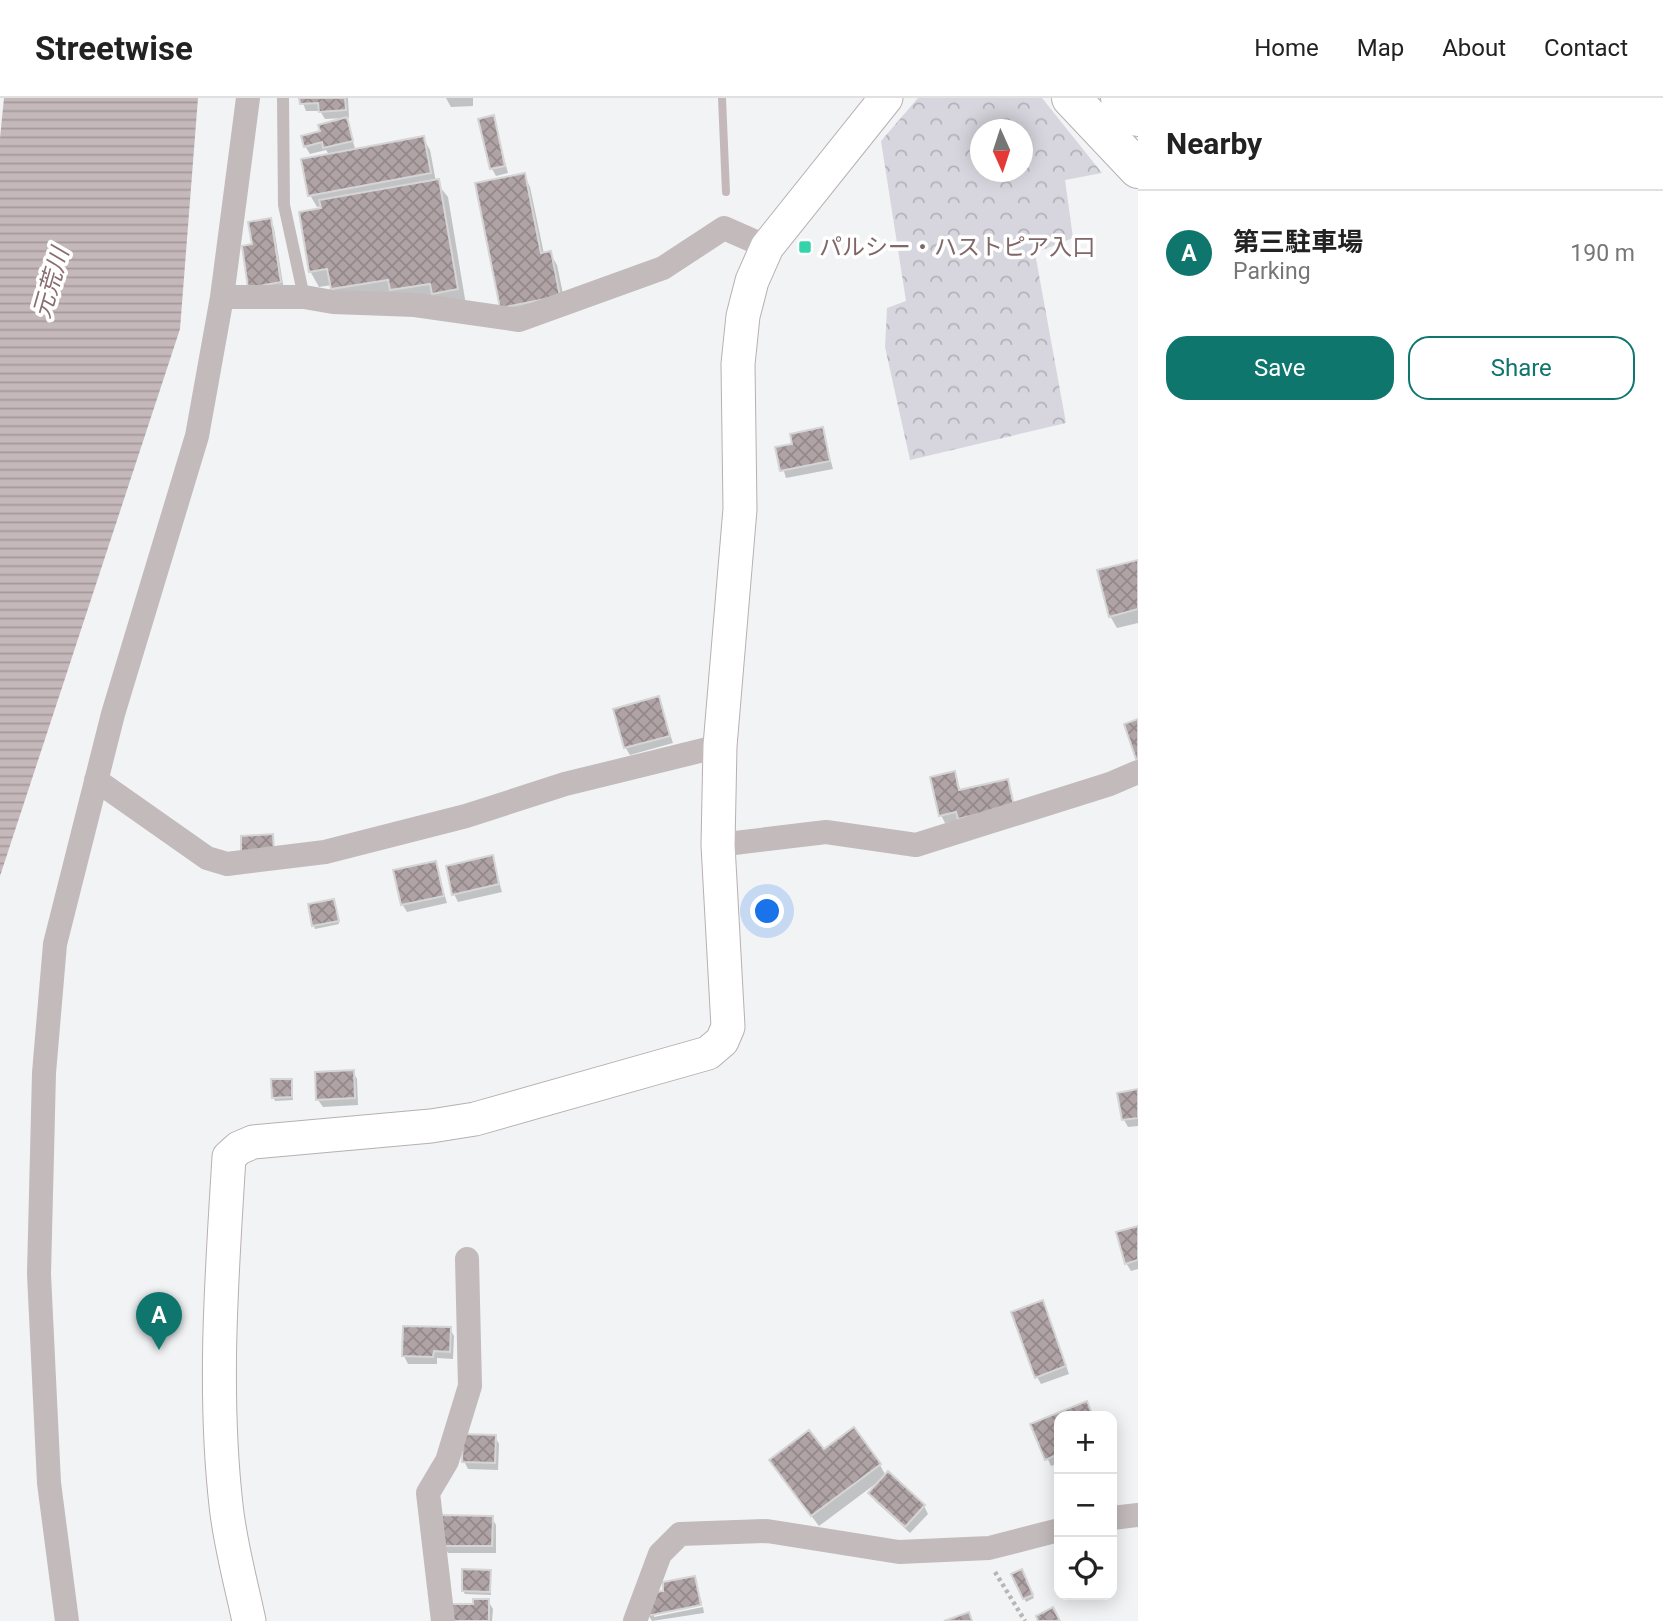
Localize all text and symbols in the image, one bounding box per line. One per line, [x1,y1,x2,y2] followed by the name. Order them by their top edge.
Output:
[35,29,193,68] text: Streetwise
[1254,34,1319,62] text: Home
[1357,34,1404,62] text: Map
[1442,34,1506,62] text: About
[1544,34,1628,62] text: Contact
[970,119,1033,182] north arrow
[1166,126,1262,161] text: Nearby
[1233,227,1363,257] text: 第三駐車場
[819,234,1095,261] place label: パルシー・ハストピア入口
[797,239,813,255] marker: パルシー・ハストピア入口
[1181,240,1197,267] text: A
[1570,240,1635,267] text: 190 m
[28,242,75,321] water label: 元荒川
[1233,258,1311,285] text: Parking
[1166,336,1394,400] button: Save
[1408,336,1635,400] button: Share
[750,894,784,928] your location
[136,1292,182,1350] pin: A
[1054,1411,1117,1600] map controls
[1054,1411,1117,1474] button: +
[1054,1474,1117,1537] button: −
[1054,1537,1117,1600] button: locate

